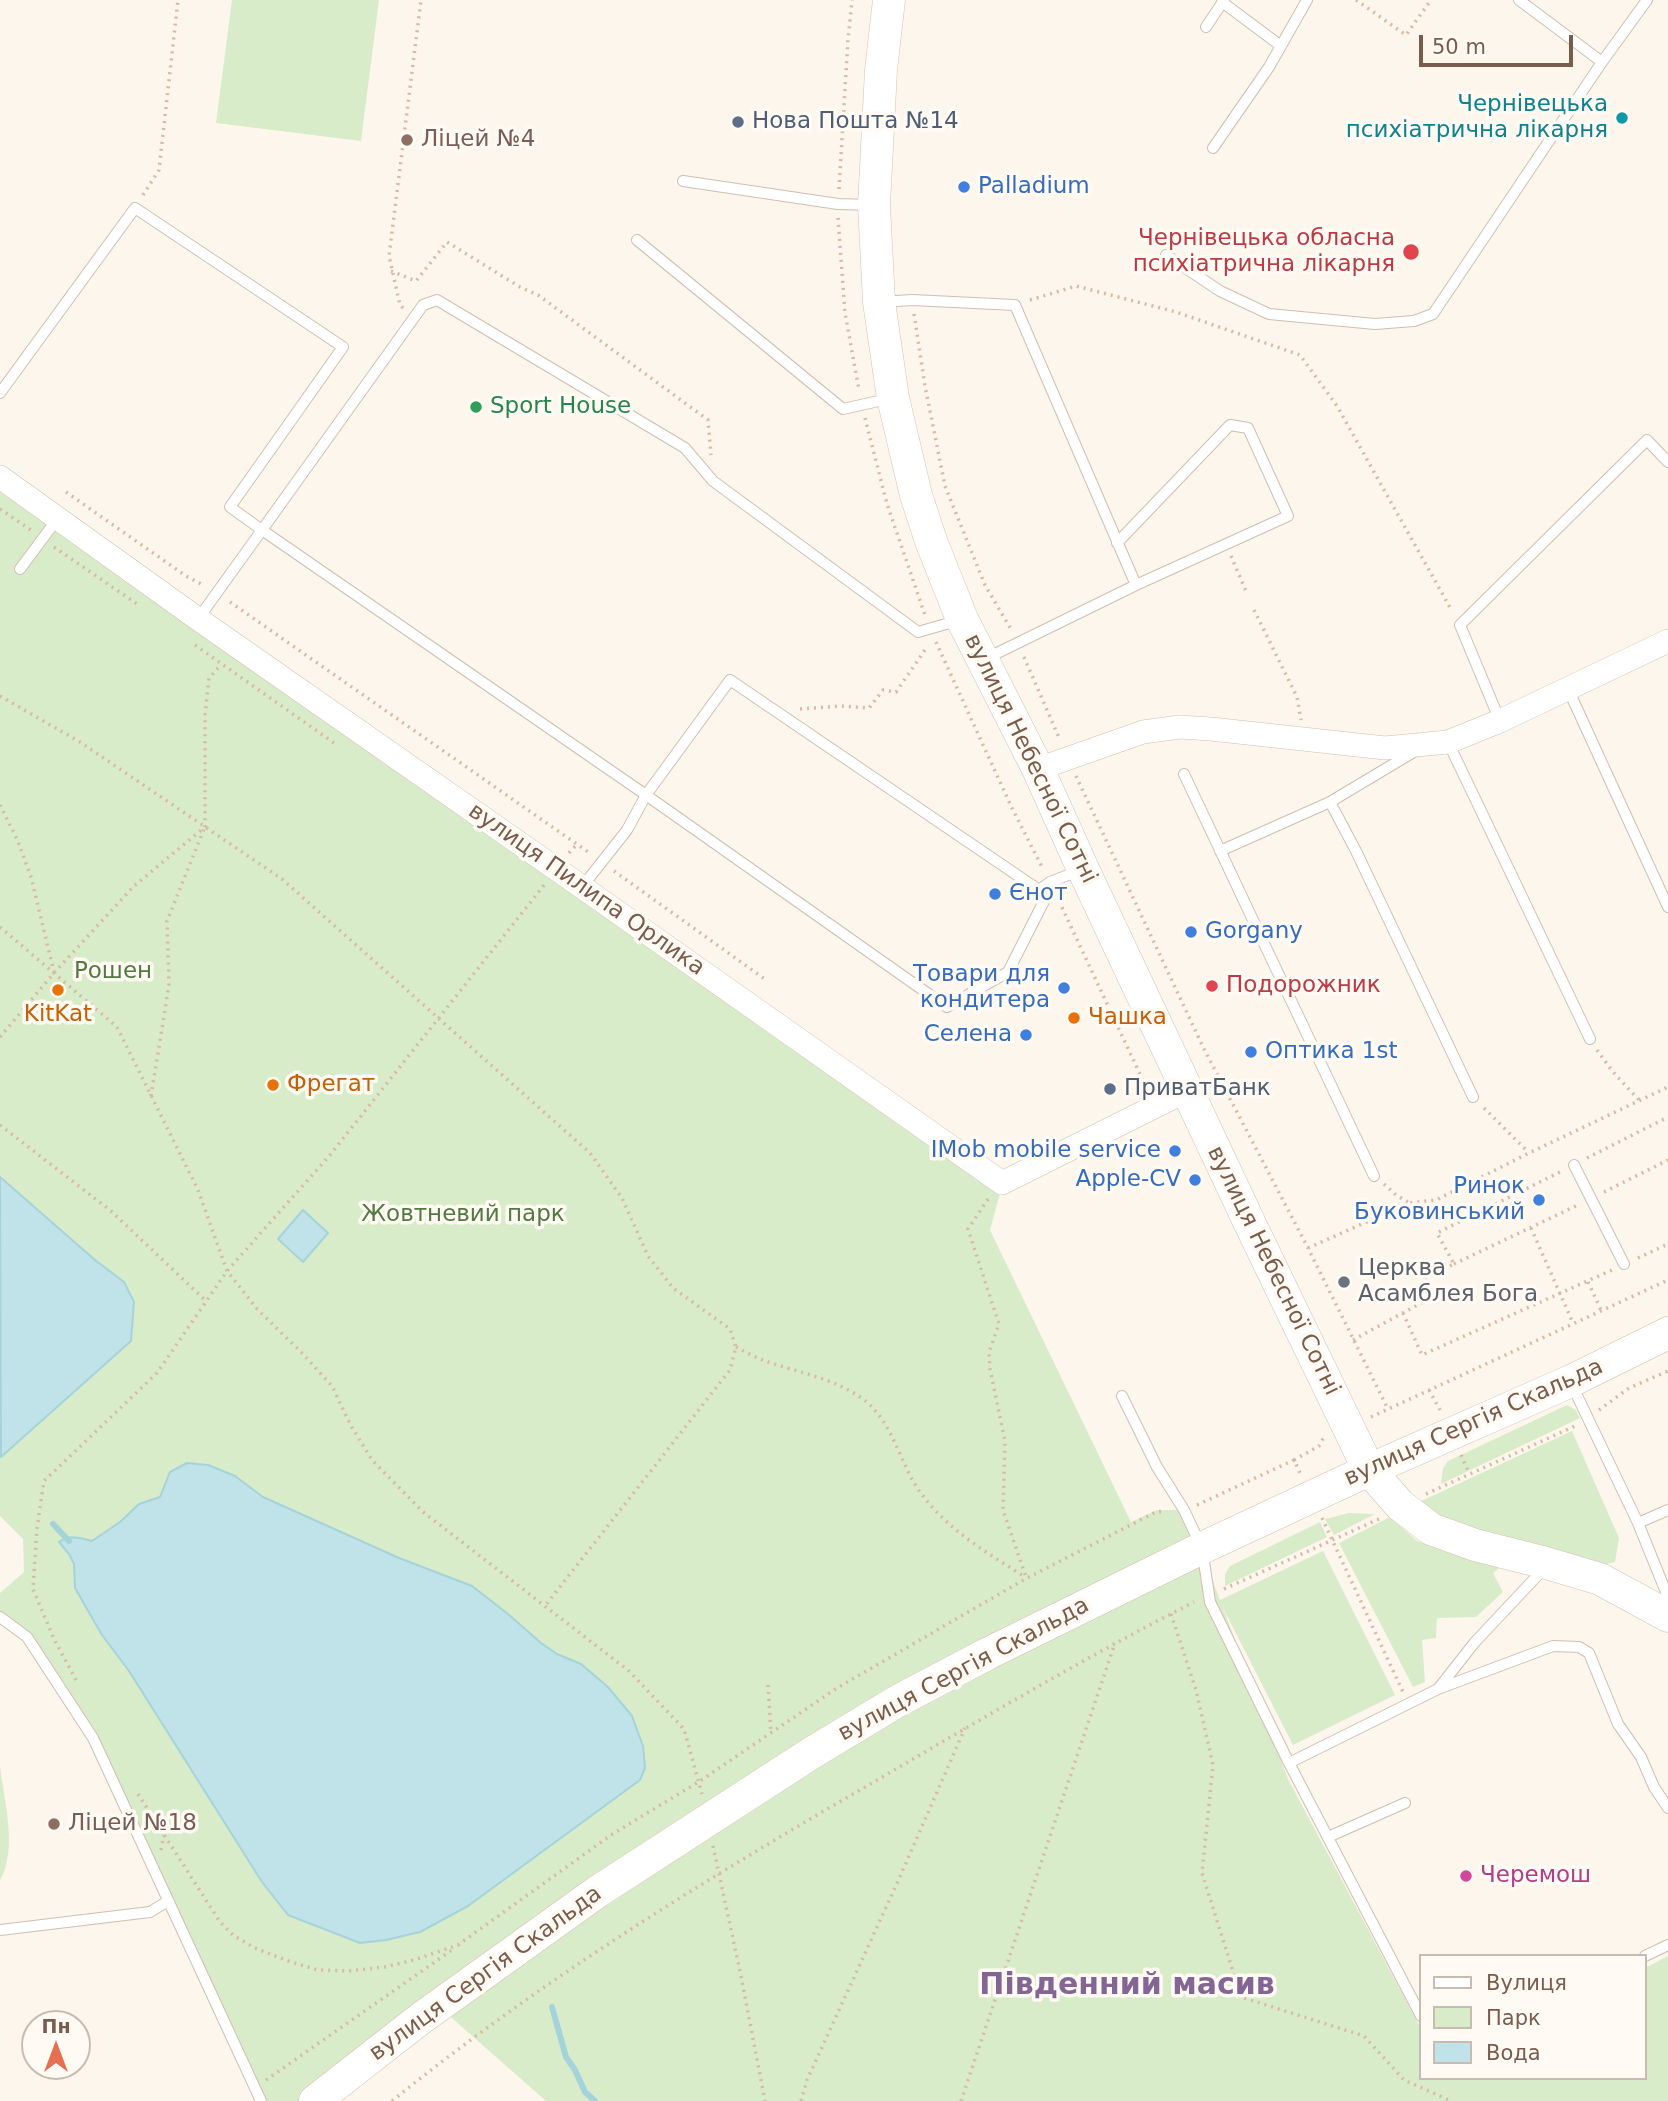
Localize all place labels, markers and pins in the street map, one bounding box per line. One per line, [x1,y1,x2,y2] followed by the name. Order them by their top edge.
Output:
[1346,91,1608,145] place label: Чернівецька психіатрична лікарня
[752,108,959,136] place label: Нова Пошта №14
[1614,110,1630,126] marker: Чернівецька психіатрична лікарня
[730,114,746,130] marker: Нова Пошта №14
[421,126,535,154] place label: Ліцей №4
[399,132,415,148] marker: Ліцей №4
[978,173,1090,201] place label: Palladium
[956,179,972,195] marker: Palladium
[1133,225,1395,279] place label: Чернівецька обласна психіатрична лікарня
[1401,242,1421,262] marker: Чернівецька обласна психіатрична лікарня
[490,393,631,421] place label: Sport House
[468,399,484,415] marker: Sport House
[1009,880,1068,908] place label: Єнот
[987,886,1003,902] marker: Єнот
[1205,918,1303,946] place label: Gorgany
[1183,924,1199,940] marker: Gorgany
[913,961,1050,1015] place label: Товари для кондитера
[1226,972,1381,1000] place label: Подорожник
[1204,978,1220,994] marker: Подорожник
[1056,980,1072,996] marker: Товари для кондитера
[50,982,66,998] marker: KitKat
[24,1001,92,1029] place label: KitKat
[1088,1004,1167,1032] place label: Чашка
[1066,1010,1082,1026] marker: Чашка
[924,1021,1012,1049] place label: Селена
[1018,1027,1034,1043] marker: Селена
[1265,1038,1397,1066] place label: Оптика 1st
[1243,1044,1259,1060] marker: Оптика 1st
[287,1071,375,1099] place label: Фрегат
[1124,1075,1271,1103] place label: ПриватБанк
[265,1077,281,1093] marker: Фрегат
[1102,1081,1118,1097] marker: ПриватБанк
[931,1137,1161,1165] place label: IMob mobile service
[1167,1143,1183,1159] marker: IMob mobile service
[1075,1166,1181,1194] place label: Apple-CV
[1187,1172,1203,1188] marker: Apple-CV
[1354,1173,1525,1227] place label: Ринок Буковинський
[1531,1192,1547,1208] marker: Ринок Буковинський
[1358,1255,1538,1309] place label: Церква Асамблея Бога
[1336,1274,1352,1290] marker: Церква Асамблея Бога
[68,1810,197,1838] place label: Ліцей №18
[46,1816,62,1832] marker: Ліцей №18
[1480,1862,1591,1890] place label: Черемош
[1458,1868,1474,1884] marker: Черемош

